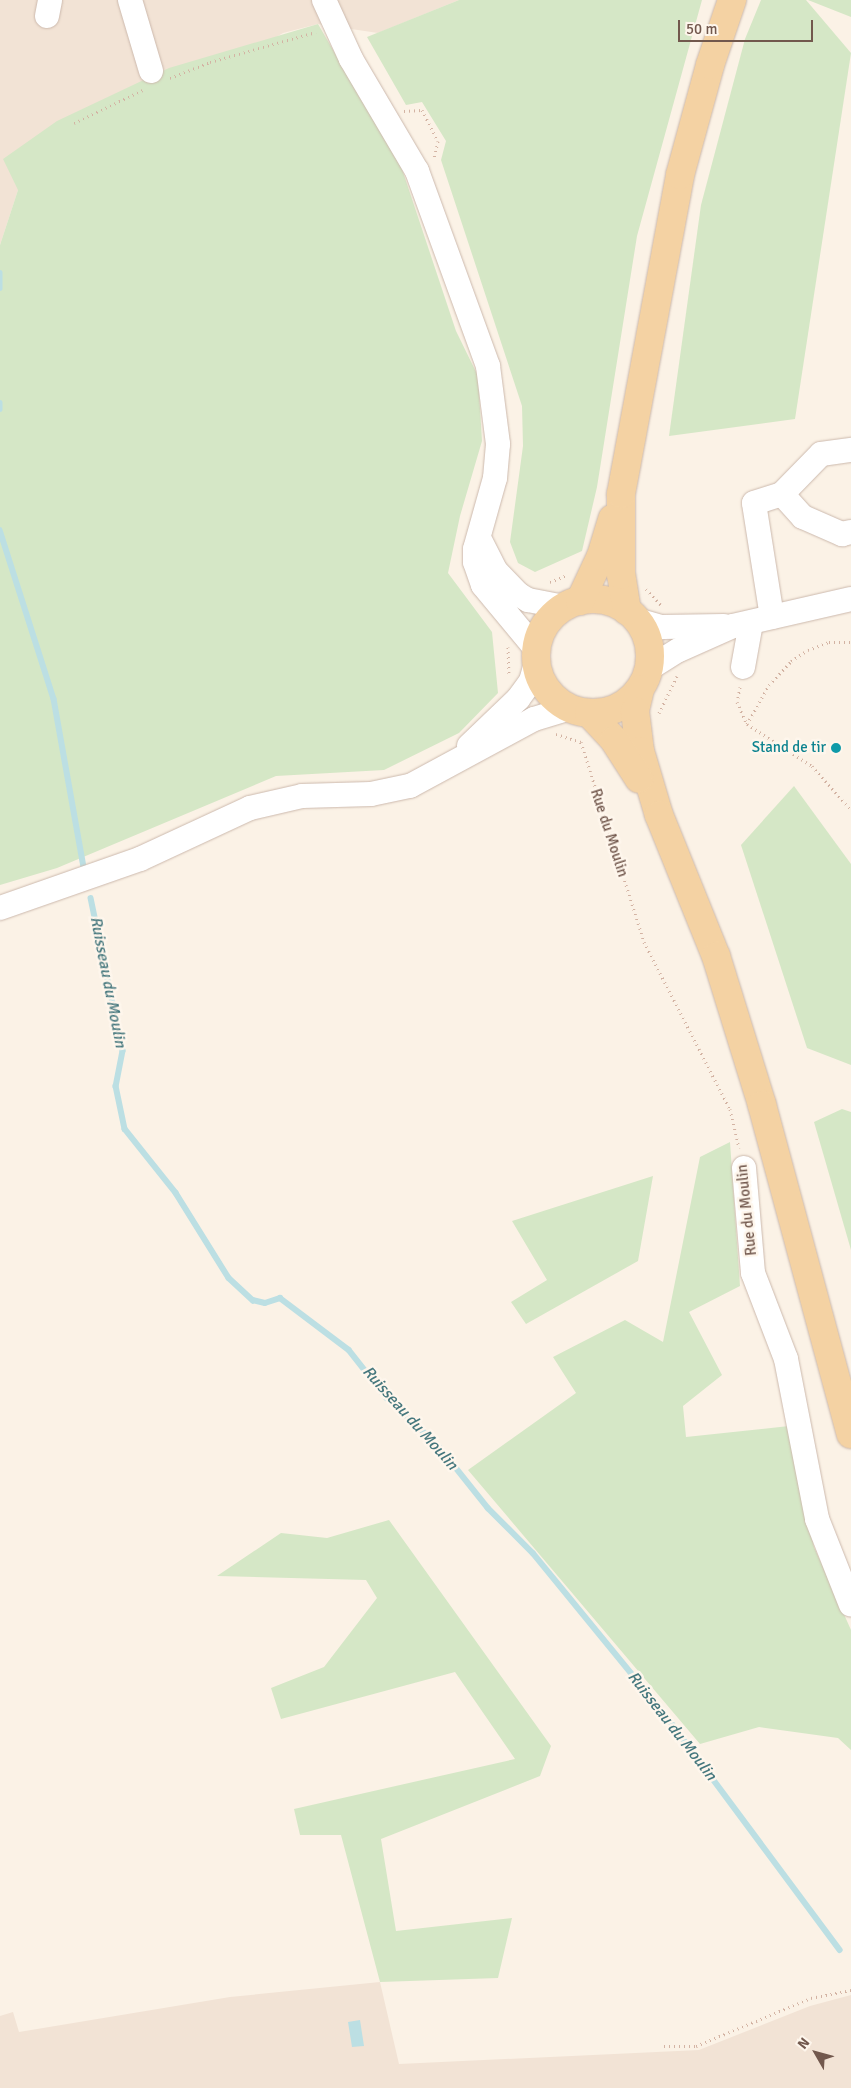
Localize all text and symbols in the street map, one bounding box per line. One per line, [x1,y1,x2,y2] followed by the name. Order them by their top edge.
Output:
[681,10,816,42] scale bar
[686,20,717,38] text: 50 m
[752,739,826,757] place label: Stand de tir
[830,742,842,754] marker: Stand de tir
[586,787,632,879] street label: Rue du Moulin
[86,915,130,1049] water label: Ruisseau du Moulin
[733,1163,761,1257] street label: Rue du Moulin
[358,1362,462,1474] water label: Ruisseau du Moulin
[623,1668,721,1784] water label: Ruisseau du Moulin
[791,2028,841,2078] north arrow
[794,2034,813,2053] text: N

